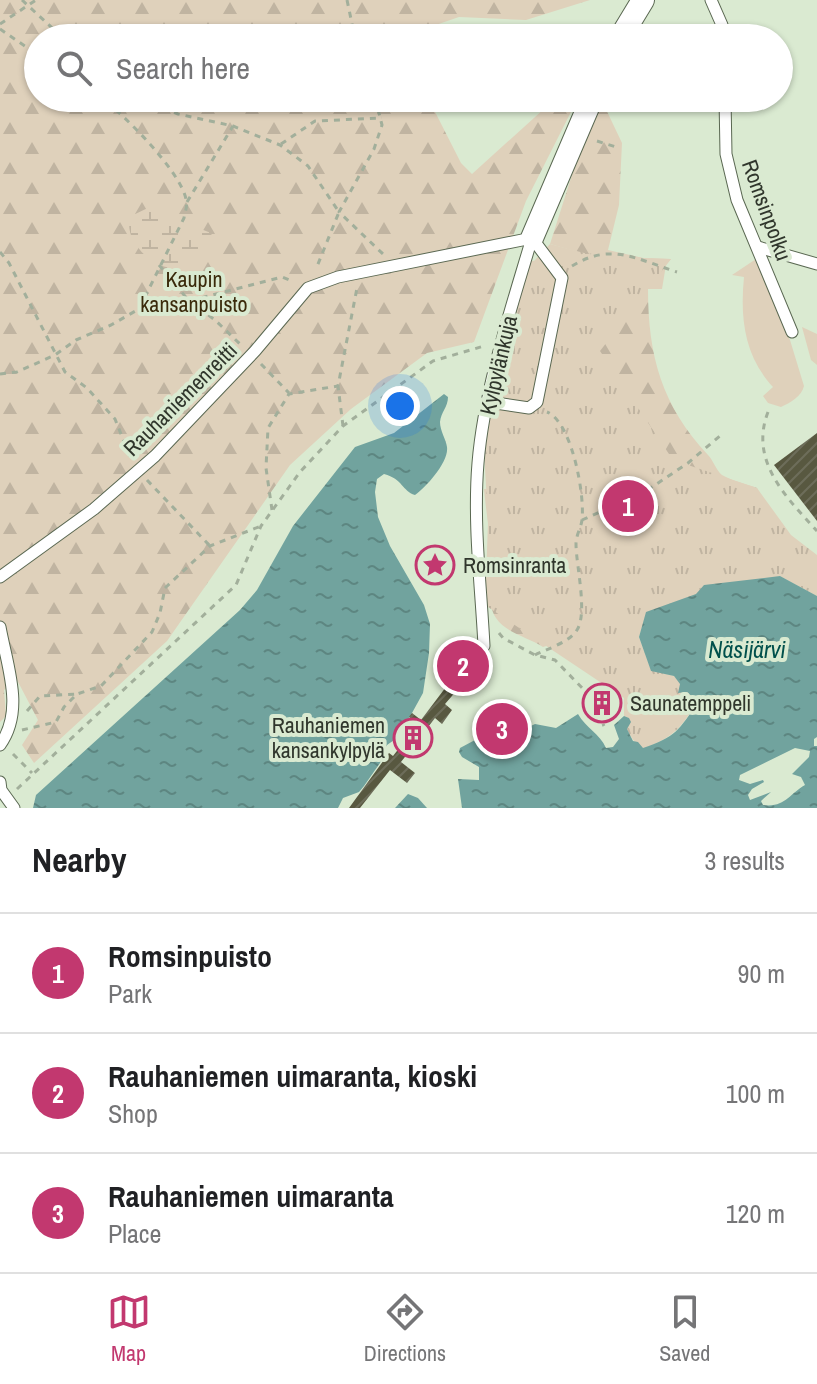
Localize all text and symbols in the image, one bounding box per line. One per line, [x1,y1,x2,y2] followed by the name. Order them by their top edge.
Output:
[24,24,793,112] search box
[52,46,96,90] icon: search
[116,48,250,88] text: Search here
[735,155,799,265] street label: Romsinpolku
[140,264,248,319] park label: Kaupin kansanpuisto
[472,312,524,418] street label: Kylpylänkuja
[117,336,243,462] street label: Rauhaniemenreitti
[380,386,420,426] your location
[602,476,654,536] pin: 1
[414,544,456,586] place icon: Romsinranta
[463,550,566,580] place label: Romsinranta
[708,633,786,665] water label: Näsijärvi
[437,636,489,696] pin: 2
[581,682,623,724] building icon: Saunatemppeli
[630,688,751,718] place label: Saunatemppeli
[476,699,528,759] pin: 3
[272,710,385,765] place label: Rauhaniemen kansankylpylä
[392,717,434,759] building icon: Rauhaniemen kansankylpylä
[32,837,127,883] text: Nearby
[704,843,785,878] text: 3 results
[108,936,272,976] text: Romsinpuisto
[52,956,64,991] text: 1
[738,956,785,991] text: 90 m
[108,976,152,1011] text: Park
[108,1056,477,1096] text: Rauhaniemen uimaranta, kioski
[52,1076,64,1111] text: 2
[726,1076,785,1111] text: 100 m
[108,1096,158,1131] text: Shop
[108,1176,394,1216] text: Rauhaniemen uimaranta
[52,1196,64,1231] text: 3
[726,1196,785,1231] text: 120 m
[108,1216,161,1251] text: Place
[107,1290,151,1368] tab: Map
[364,1290,446,1368] tab: Directions
[659,1290,710,1368] tab: Saved

